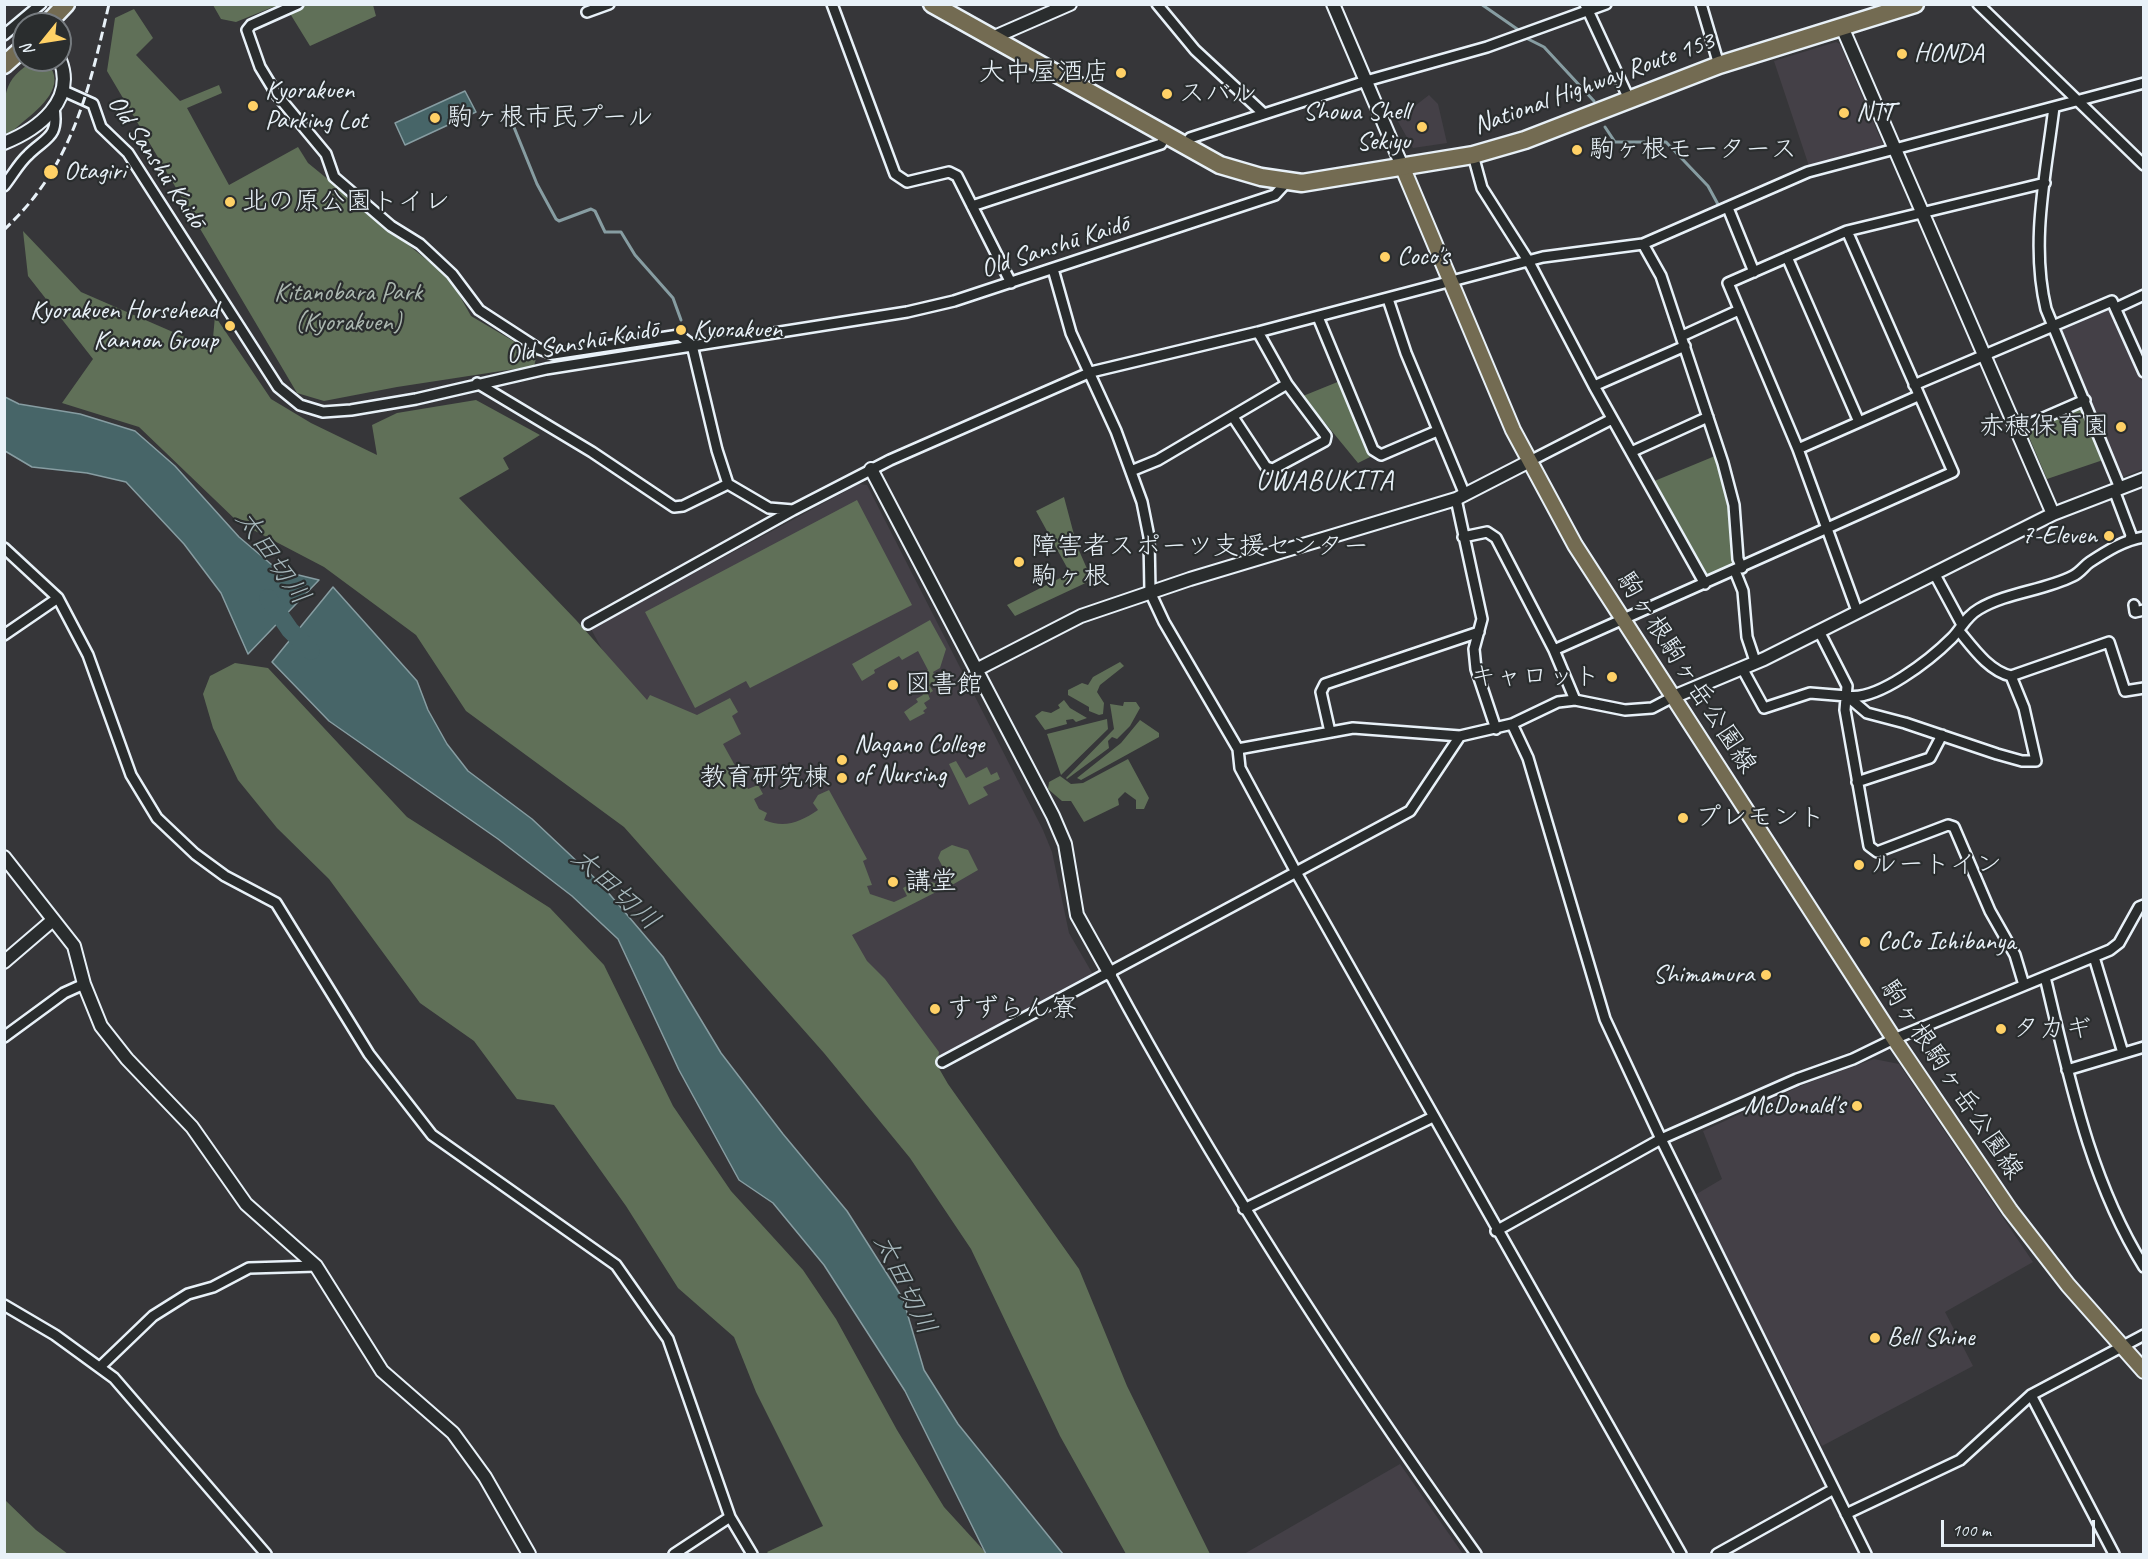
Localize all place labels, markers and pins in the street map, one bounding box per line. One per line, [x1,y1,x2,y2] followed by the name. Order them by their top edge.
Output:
[1914,38,1984,70] place label: HONDA
[1895,47,1909,61] marker: HONDA
[979,57,1109,89] place label: 大中屋酒店
[1114,66,1128,80] marker: 大中屋酒店
[265,75,367,136] place label: Kyorakuen Parking Lot
[1179,78,1257,110] place label: スバル
[1160,87,1174,101] marker: スバル
[1303,96,1410,158] place label: Showa Shell Sekiyu
[1856,97,1894,129] place label: NTT
[246,99,260,113] marker: Kyorakuen Parking Lot
[447,102,653,134] place label: 駒ヶ根市民プール
[1837,106,1851,120] marker: NTT
[428,111,442,125] marker: 駒ヶ根市民プール
[1415,120,1429,134] marker: Showa Shell Sekiyu
[1589,134,1797,166] place label: 駒ヶ根モータース
[1570,143,1584,157] marker: 駒ヶ根モータース
[64,156,126,188] place label: Otagiri
[42,163,60,181] marker: Otagiri
[242,186,450,218] place label: 北の原公園トイレ
[223,195,237,209] marker: 北の原公園トイレ
[1397,241,1449,273] place label: Coco's
[1378,250,1392,264] marker: Coco's
[30,295,218,356] place label: Kyorakuen Horsehead Kannon Group
[693,314,782,346] place label: Kyorakuen
[223,319,237,333] marker: Kyorakuen Horsehead Kannon Group
[674,323,688,337] marker: Kyorakuen
[1979,411,2109,443] place label: 赤穂保育園
[2114,420,2128,434] marker: 赤穂保育園
[2021,520,2097,552] place label: 7-Eleven
[2102,529,2116,543] marker: 7-Eleven
[1031,531,1369,592] place label: 障害者スポーツ支援センター 駒ヶ根
[1012,555,1026,569] marker: 障害者スポーツ支援センター 駒ヶ根
[1470,661,1600,693] place label: キャロット
[905,669,983,701] place label: 図書館
[1605,670,1619,684] marker: キャロット
[886,678,900,692] marker: 図書館
[854,729,984,790] place label: Nagano College of Nursing
[835,753,849,767] marker: Nagano College of Nursing
[700,762,830,794] place label: 教育研究棟
[835,771,849,785] marker: 教育研究棟
[1695,802,1825,834] place label: プレモント
[1676,811,1690,825] marker: プレモント
[1871,849,2002,881] place label: ルートイン
[1852,858,1866,872] marker: ルートイン
[905,866,957,898] place label: 講堂
[886,875,900,889] marker: 講堂
[1877,926,2015,958] place label: CoCo Ichibanya
[1858,935,1872,949] marker: CoCo Ichibanya
[1653,959,1754,991] place label: Shimamura
[1759,968,1773,982] marker: Shimamura
[947,993,1077,1025] place label: すずらん寮
[928,1002,942,1016] marker: すずらん寮
[2013,1013,2091,1045] place label: タカギ
[1994,1022,2008,1036] marker: タカギ
[1744,1090,1845,1122] place label: McDonald's
[1850,1099,1864,1113] marker: McDonald's
[1887,1322,1975,1354] place label: Bell Shine
[1868,1331,1882,1345] marker: Bell Shine

